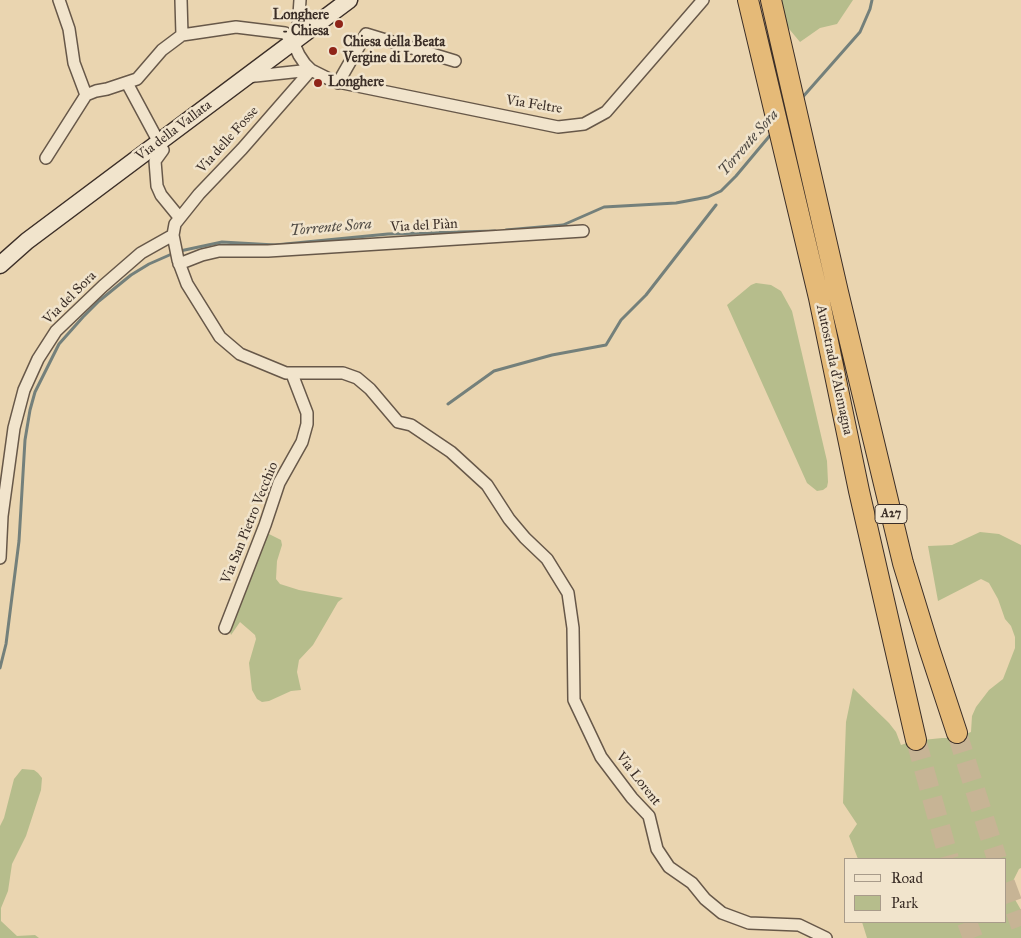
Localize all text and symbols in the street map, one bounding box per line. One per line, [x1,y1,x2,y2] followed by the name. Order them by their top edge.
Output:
[273,8,329,40] place label: Longhere - Chiesa
[333,18,345,30] marker: Longhere - Chiesa
[343,35,445,68] place label: Chiesa della Beata Vergine di Loreto
[327,45,339,57] marker: Chiesa della Beata Vergine di Loreto
[328,75,384,91] place label: Longhere
[312,77,324,89] marker: Longhere
[505,92,563,118] street label: Via Feltre
[133,97,215,165] street label: Via della Vallata
[194,103,262,177] street label: Via delle Fosse
[715,106,783,180] water label: Torrente Sora
[290,215,372,241] water label: Torrente Sora
[390,216,458,236] street label: Via del Piàn
[40,268,100,328] street label: Via del Sora
[812,303,856,437] street label: Autostrada d'Alemagna
[218,460,282,586] street label: Via San Pietro Vecchio
[875,504,907,524] road number: A27
[612,749,664,809] street label: Via Lorent
[844,858,1006,923] legend
[891,869,923,887] text: Road
[891,894,918,912] text: Park

